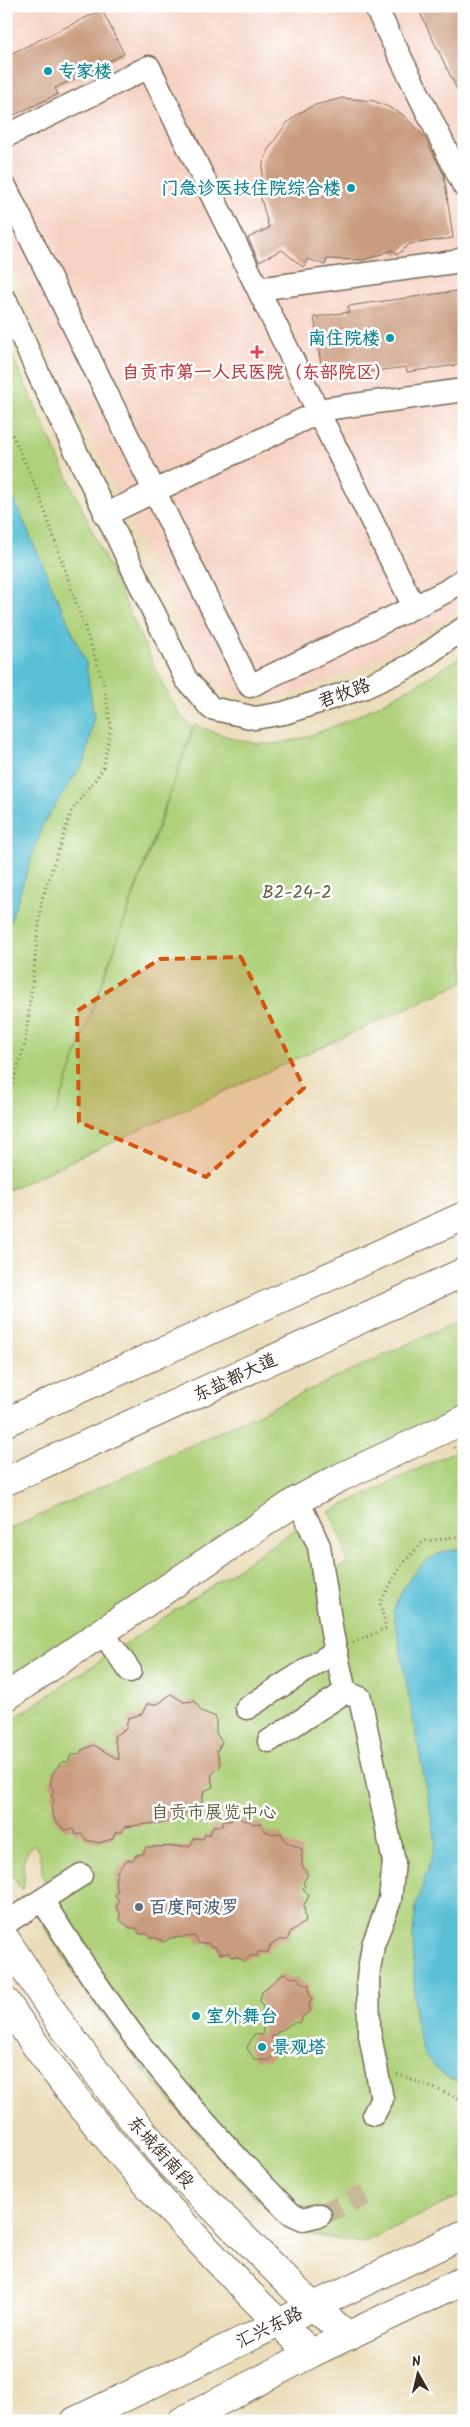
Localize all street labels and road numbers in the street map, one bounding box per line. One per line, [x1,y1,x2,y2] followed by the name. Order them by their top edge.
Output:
[314,672,375,717] street label: 君牧路
[189,1346,283,1411] street label: 东盐都大道
[119,2110,201,2196] street label: 东城街南段
[231,2300,308,2357] street label: 汇兴东路

